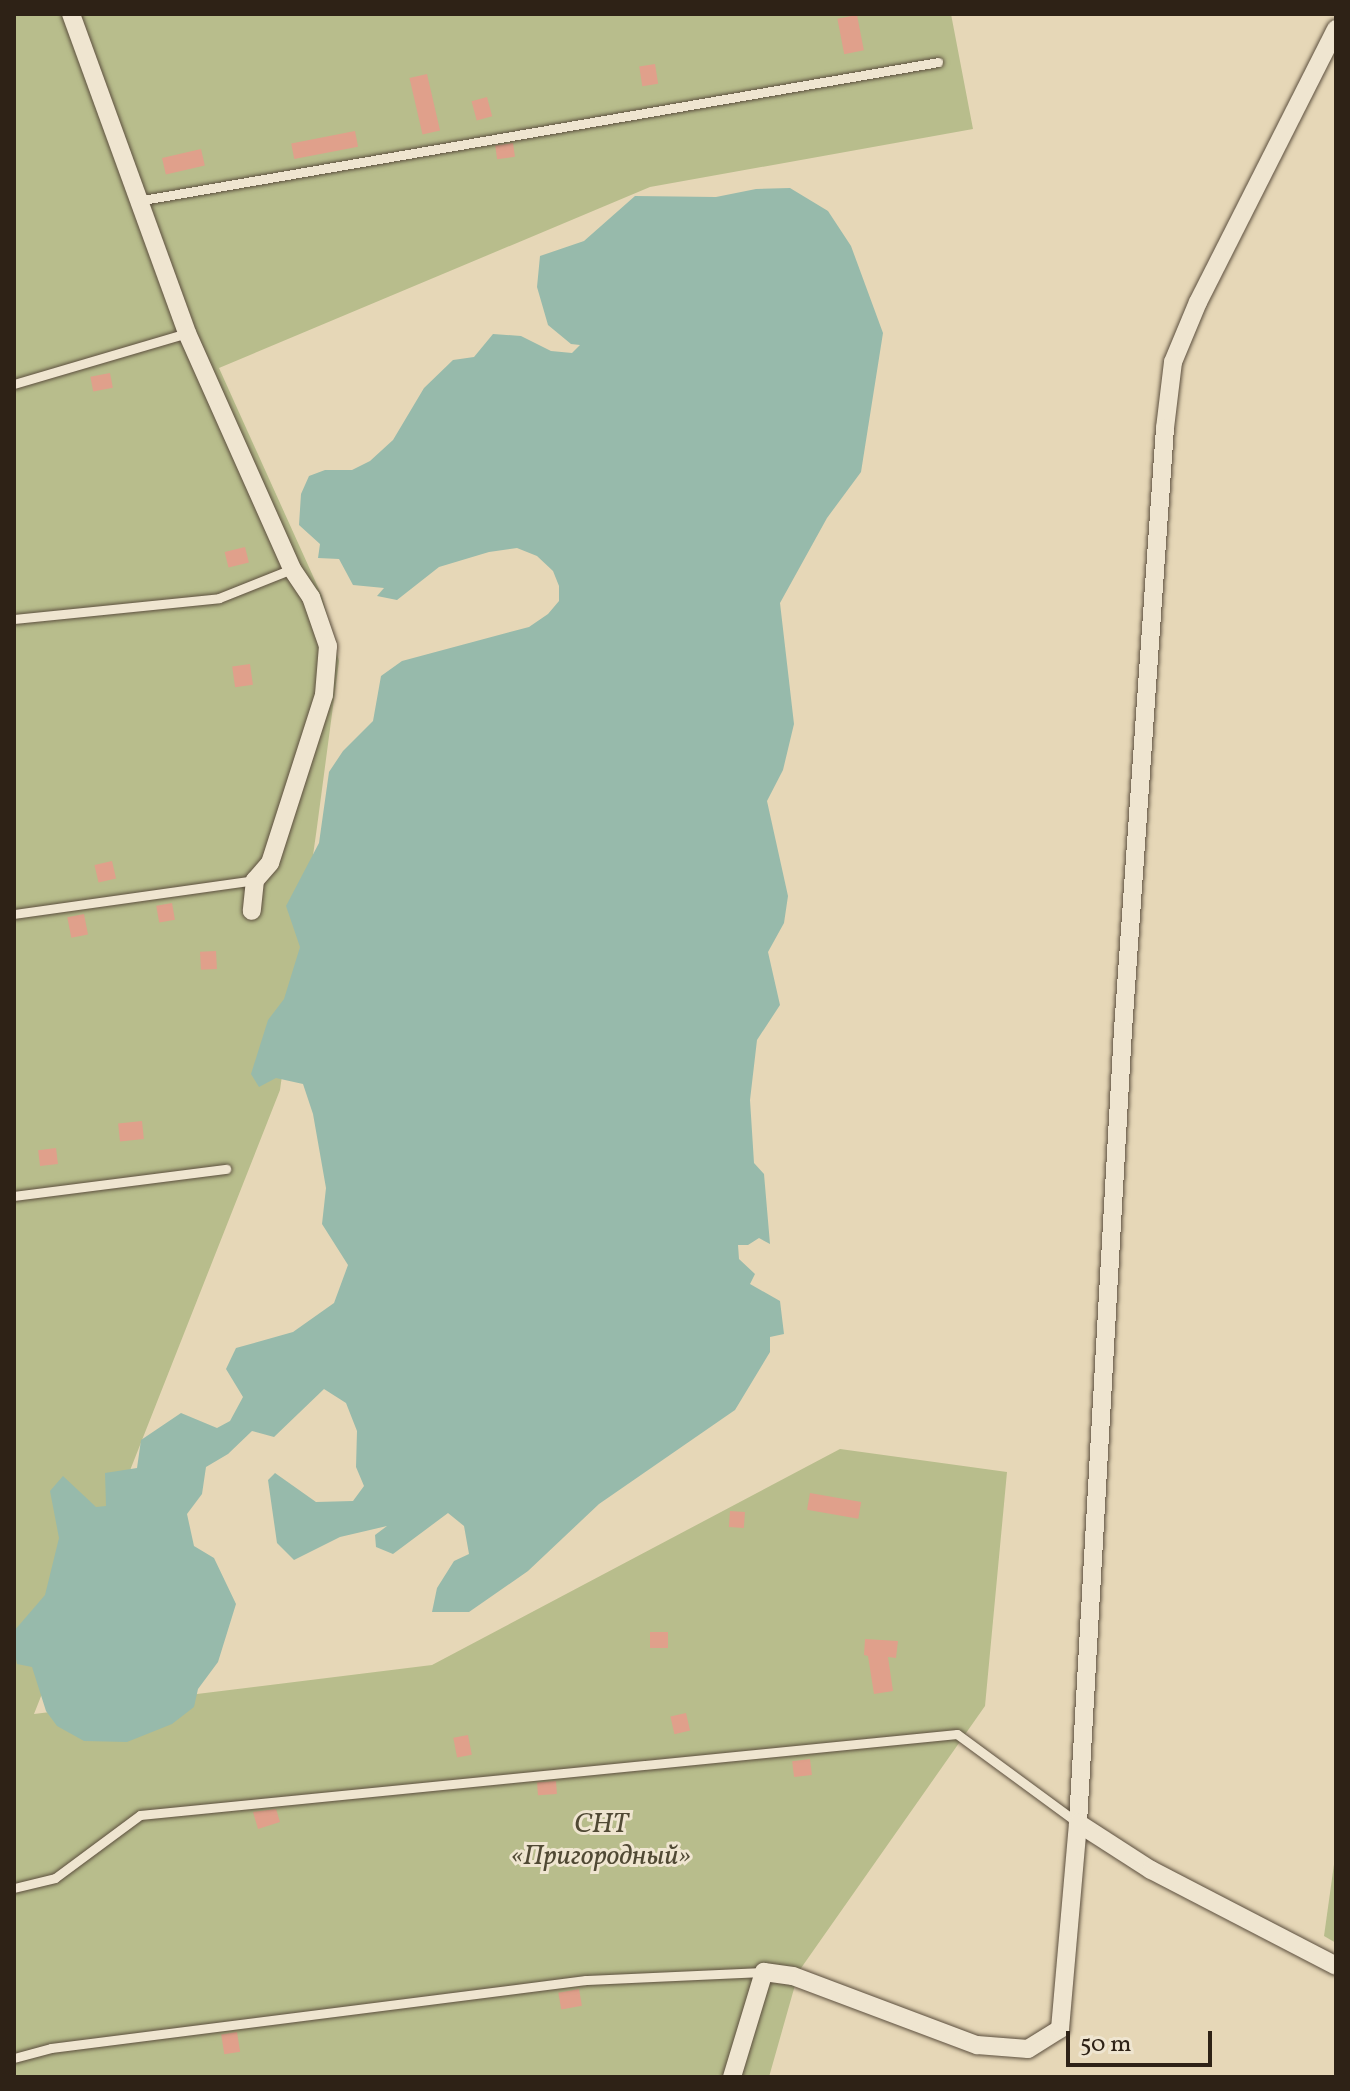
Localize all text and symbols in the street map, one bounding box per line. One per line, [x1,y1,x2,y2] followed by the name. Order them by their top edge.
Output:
[511,1808,691,1874] park label: СНТ «Пригородный»
[1070,2015,1216,2065] scale bar
[1080,2028,1132,2062] text: 50 m

